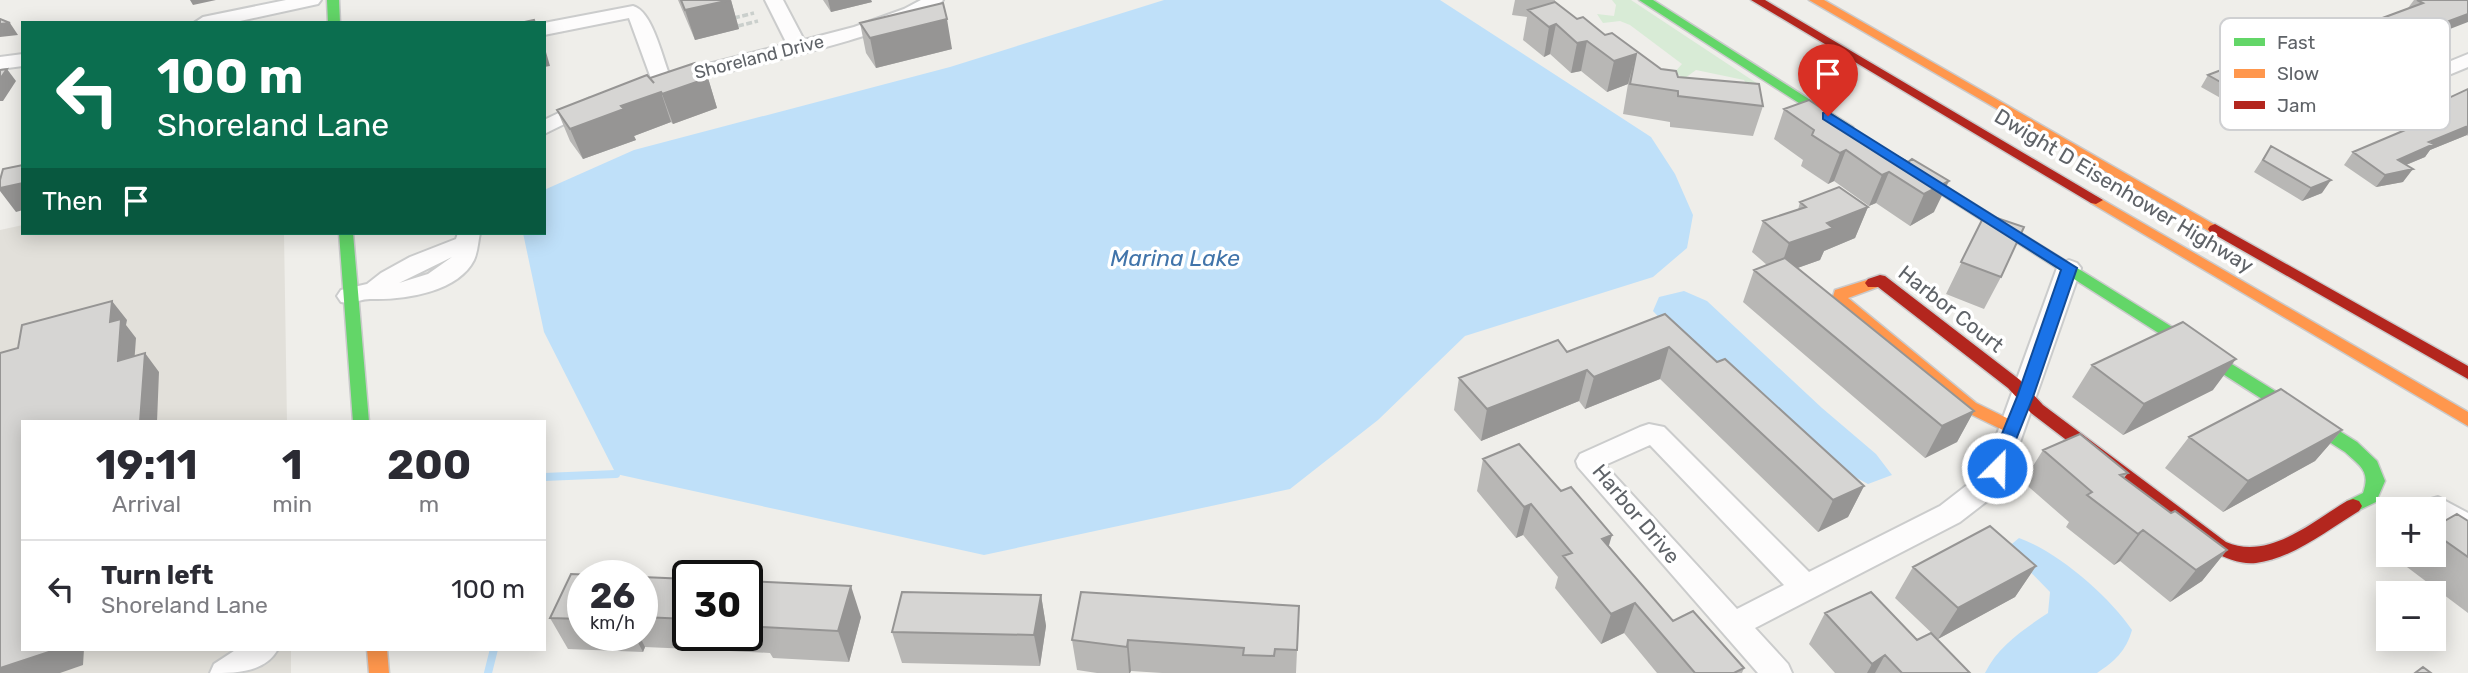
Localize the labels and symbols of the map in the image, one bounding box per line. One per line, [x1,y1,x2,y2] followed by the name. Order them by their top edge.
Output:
[2220,18,2450,130] legend
[692,30,826,84] street label: Shoreland Drive
[2277,31,2316,54] text: Fast
[1798,44,1858,116] pin
[2277,62,2319,85] text: Slow
[2277,94,2316,117] text: Jam
[1990,103,2259,278] street label: Dwight D Eisenhower Highway
[1110,244,1240,272] water label: Marina Lake
[1894,260,2009,357] street label: Harbor Court
[1960,431,2034,505] position arrow
[1587,459,1685,569] street label: Harbor Drive
[672,560,763,651] speed limit sign: 30

